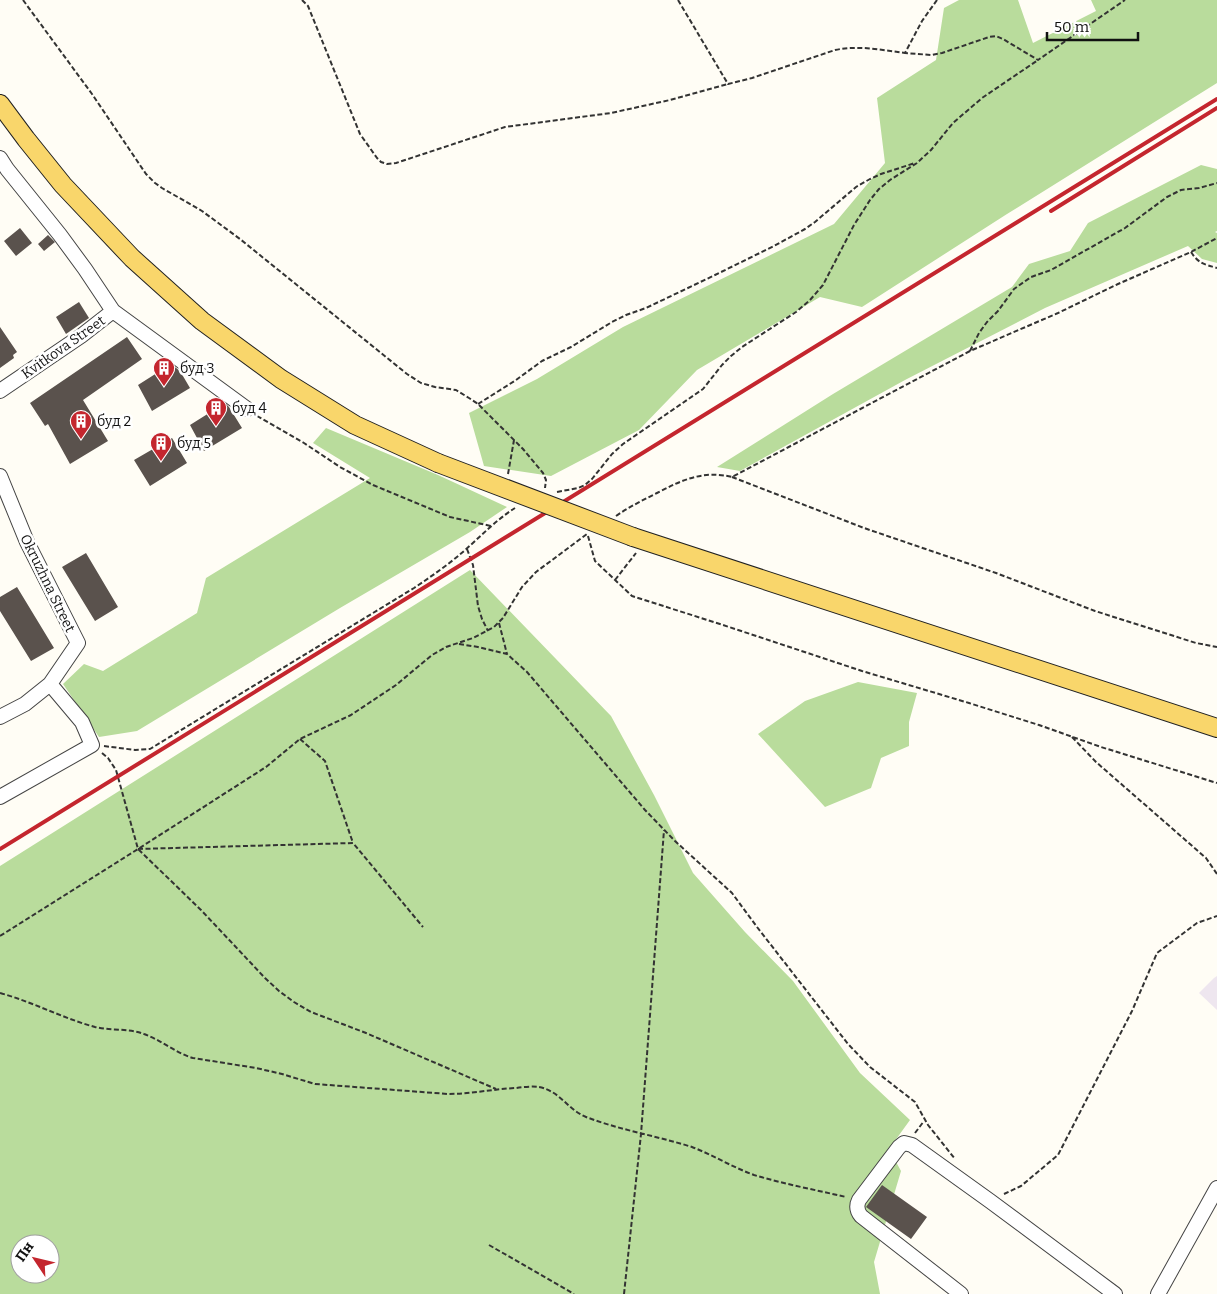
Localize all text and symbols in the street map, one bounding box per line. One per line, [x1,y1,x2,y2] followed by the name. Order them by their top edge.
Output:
[1047,10,1138,42] scale bar
[1054,18,1090,36] text: 50 m
[18,312,108,383] street label: Kvitkova Street
[152,356,176,387] building icon: буд 3
[180,360,215,377] place label: буд 3
[204,396,228,427] building icon: буд 4
[232,400,267,417] place label: буд 4
[69,409,93,440] building icon: буд 2
[97,413,131,430] place label: буд 2
[149,431,173,462] building icon: буд 5
[177,435,211,452] place label: буд 5
[16,531,79,635] street label: Okruzhna Street
[10,1234,60,1284] north arrow
[12,1239,38,1265] text: Пн

